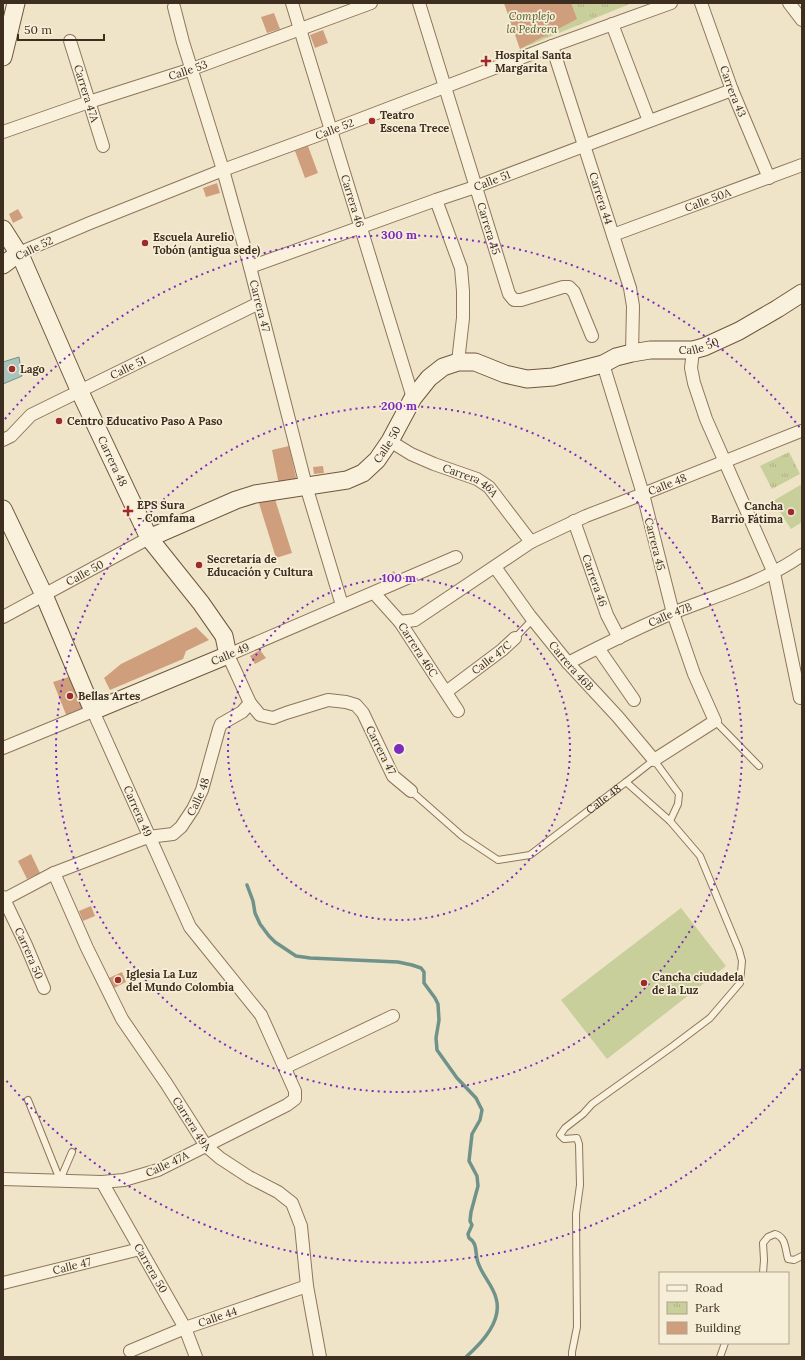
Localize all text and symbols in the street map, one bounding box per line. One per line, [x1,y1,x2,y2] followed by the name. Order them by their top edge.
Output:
[507,9,558,36] park label: Complejo la Pedrera
[18,16,104,42] scale bar
[24,22,52,37] text: 50 m
[495,48,572,75] place label: Hospital Santa Margarita
[480,55,492,67] marker: Hospital Santa Margarita
[167,57,209,83] street label: Calle 53
[71,63,102,125] street label: Carrera 47A
[717,64,750,119] street label: Carrera 43
[380,108,449,135] place label: Teatro Escena Trece
[313,115,356,143] street label: Calle 52
[367,116,377,126] marker: Teatro Escena Trece
[472,167,512,194] street label: Calle 51
[586,170,616,226] street label: Carrera 44
[338,173,367,229] street label: Carrera 46
[683,185,734,215] street label: Calle 50A
[474,201,503,256] street label: Carrera 45
[381,227,417,242] text: 300 m
[153,230,260,258] place label: Escuela Aurelio Tobón (antigua sede)
[13,233,55,263] street label: Calle 52
[140,238,150,248] marker: Escuela Aurelio Tobón (antigua sede)
[247,278,273,333] street label: Carrera 47
[679,334,721,357] street label: Calle 50
[108,353,148,382] street label: Calle 51
[20,362,45,376] place label: Lago
[7,364,17,374] marker: Lago
[381,398,417,413] text: 200 m
[67,414,222,428] place label: Centro Educativo Paso A Paso
[54,416,64,426] marker: Centro Educativo Paso A Paso
[370,423,404,466] street label: Calle 50
[95,434,131,489] street label: Carrera 48
[441,461,502,501] street label: Carrera 46A
[646,470,689,498] street label: Calle 48
[137,498,195,525] place label: EPS Sura - Comfama
[711,499,783,526] place label: Cancha Barrio Fátima
[122,505,134,517] marker: EPS Sura - Comfama
[786,507,796,517] marker: Cancha Barrio Fátima
[642,516,668,572] street label: Carrera 45
[207,552,313,579] place label: Secretaría de Educación y Cultura
[579,552,610,608] street label: Carrera 46
[63,557,106,589] street label: Calle 50
[194,560,204,570] marker: Secretaría de Educación y Cultura
[382,570,416,585] text: 100 m
[646,599,694,630] street label: Calle 47B
[395,620,441,680] street label: Carrera 46C
[469,638,515,678] street label: Calle 47C
[546,638,597,694] street label: Carrera 46B
[209,640,251,668] street label: Calle 49
[78,689,140,703] place label: Bellas Artes
[65,691,75,701] marker: Bellas Artes
[363,723,399,777] street label: Carrera 47
[392,742,406,756] centre of rings
[183,776,212,819] street label: Calle 48
[583,781,624,817] street label: Calle 48
[120,783,155,839] street label: Carrera 49
[12,925,47,981] street label: Carrera 50
[126,967,234,994] place label: Iglesia La Luz del Mundo Colombia
[652,970,744,997] place label: Cancha ciudadela de la Luz
[113,975,123,985] marker: Iglesia La Luz del Mundo Colombia
[639,978,649,988] marker: Cancha ciudadela de la Luz
[170,1094,215,1155] street label: Carrera 49A
[143,1147,192,1180] street label: Calle 47A
[131,1241,171,1296] street label: Carrera 50
[51,1254,93,1277] street label: Calle 47
[659,1272,789,1344] legend
[695,1280,723,1295] text: Road
[695,1300,721,1315] text: Park
[196,1304,239,1330] street label: Calle 44
[695,1320,741,1335] text: Building

